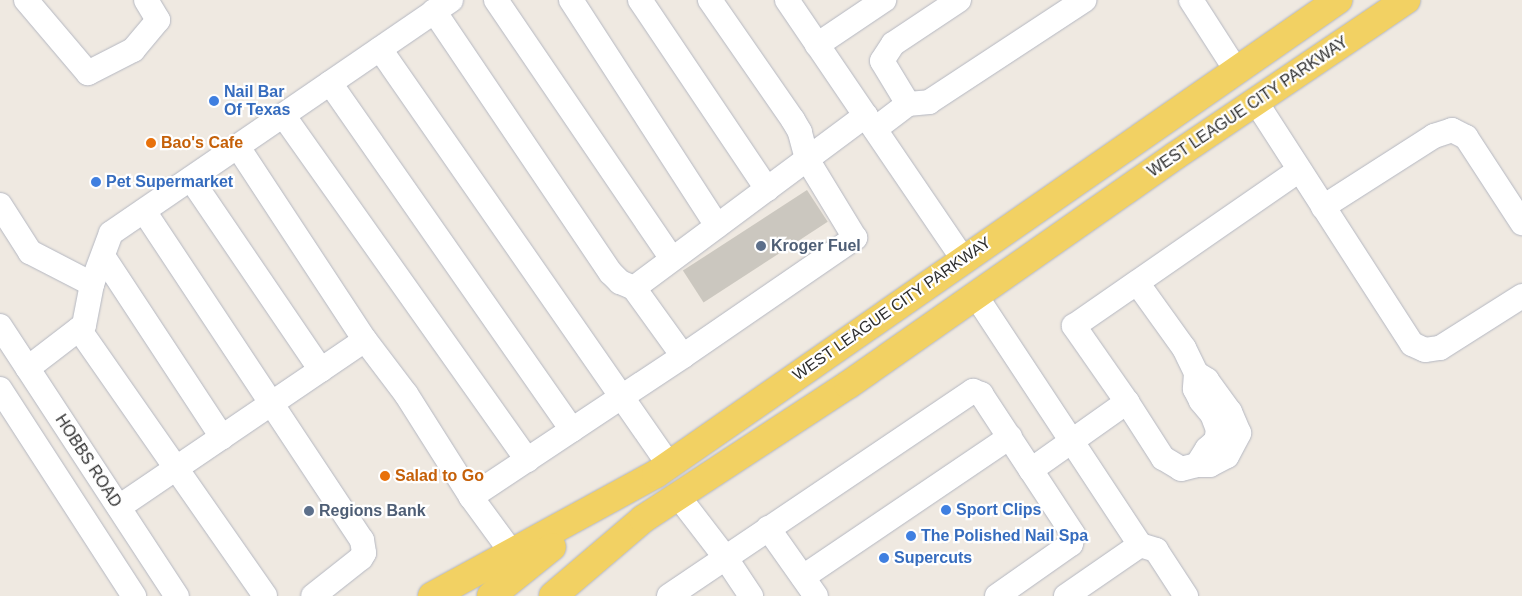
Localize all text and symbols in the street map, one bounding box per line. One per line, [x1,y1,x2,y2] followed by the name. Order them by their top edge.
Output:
[1144,33,1352,181] street label: WEST LEAGUE CITY PARKWAY
[224,82,290,120] place label: Nail Bar Of Texas
[208,95,220,107] marker: Nail Bar Of Texas
[161,133,243,153] place label: Bao's Cafe
[145,137,157,149] marker: Bao's Cafe
[106,172,233,192] place label: Pet Supermarket
[90,176,102,188] marker: Pet Supermarket
[789,233,995,385] street label: WEST LEAGUE CITY PARKWAY
[771,236,861,256] place label: Kroger Fuel
[755,240,767,252] marker: Kroger Fuel
[51,411,125,511] street label: HOBBS ROAD
[395,466,484,486] place label: Salad to Go
[379,470,391,482] marker: Salad to Go
[956,500,1041,520] place label: Sport Clips
[319,501,426,521] place label: Regions Bank
[940,504,952,516] marker: Sport Clips
[303,505,315,517] marker: Regions Bank
[921,526,1088,546] place label: The Polished Nail Spa
[905,530,917,542] marker: The Polished Nail Spa
[894,548,972,568] place label: Supercuts
[878,552,890,564] marker: Supercuts

